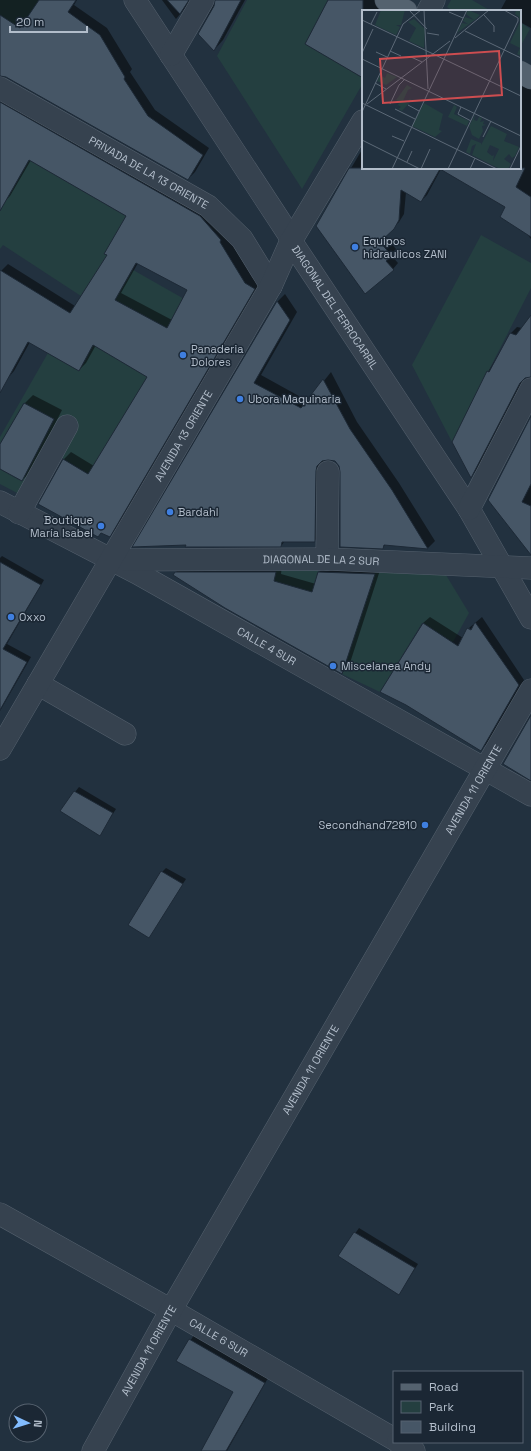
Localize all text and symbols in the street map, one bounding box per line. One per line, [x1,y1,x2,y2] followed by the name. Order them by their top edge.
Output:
[10,8,87,34] scale bar
[362,10,521,169] inset map
[16,14,44,30] text: 20 m
[86,133,211,212] street label: PRIVADA DE LA 13 ORIENTE
[363,234,447,261] place label: Equipos hidraulicos ZANI
[350,242,360,252] marker: Equipos hidraulicos ZANI
[289,243,381,372] street label: DIAGONAL DEL FERROCARRIL
[191,342,244,369] place label: Panaderia Dolores
[178,350,188,360] marker: Panaderia Dolores
[151,388,216,484] street label: AVENIDA 13 ORIENTE
[248,392,341,406] place label: Ubora Maquinaria
[235,394,245,404] marker: Ubora Maquinaria
[178,505,218,519] place label: Bardahl
[165,507,175,517] marker: Bardahl
[30,513,93,540] place label: Boutique María Isabel
[96,521,106,531] marker: Boutique María Isabel
[263,552,380,568] street label: DIAGONAL DE LA 2 SUR
[19,610,46,624] place label: Oxxo
[6,612,16,622] marker: Oxxo
[234,624,299,668] street label: CALLE 4 SUR
[341,659,431,673] place label: Miscelanea Andy
[328,661,338,671] marker: Miscelanea Andy
[442,742,505,837] street label: AVENIDA 11 ORIENTE
[318,818,417,832] place label: Secondhand72810
[420,820,430,830] marker: Secondhand72810
[279,1022,342,1117] street label: AVENIDA 11 ORIENTE
[118,1303,179,1398] street label: AVENIDA 11 ORIENTE
[187,1315,250,1360] street label: CALLE 6 SUR
[393,1371,523,1443] legend
[429,1379,458,1395] text: Road
[429,1399,454,1415] text: Park
[8,1403,48,1443] north arrow
[429,1419,476,1435] text: Building
[31,1420,45,1428] text: N

